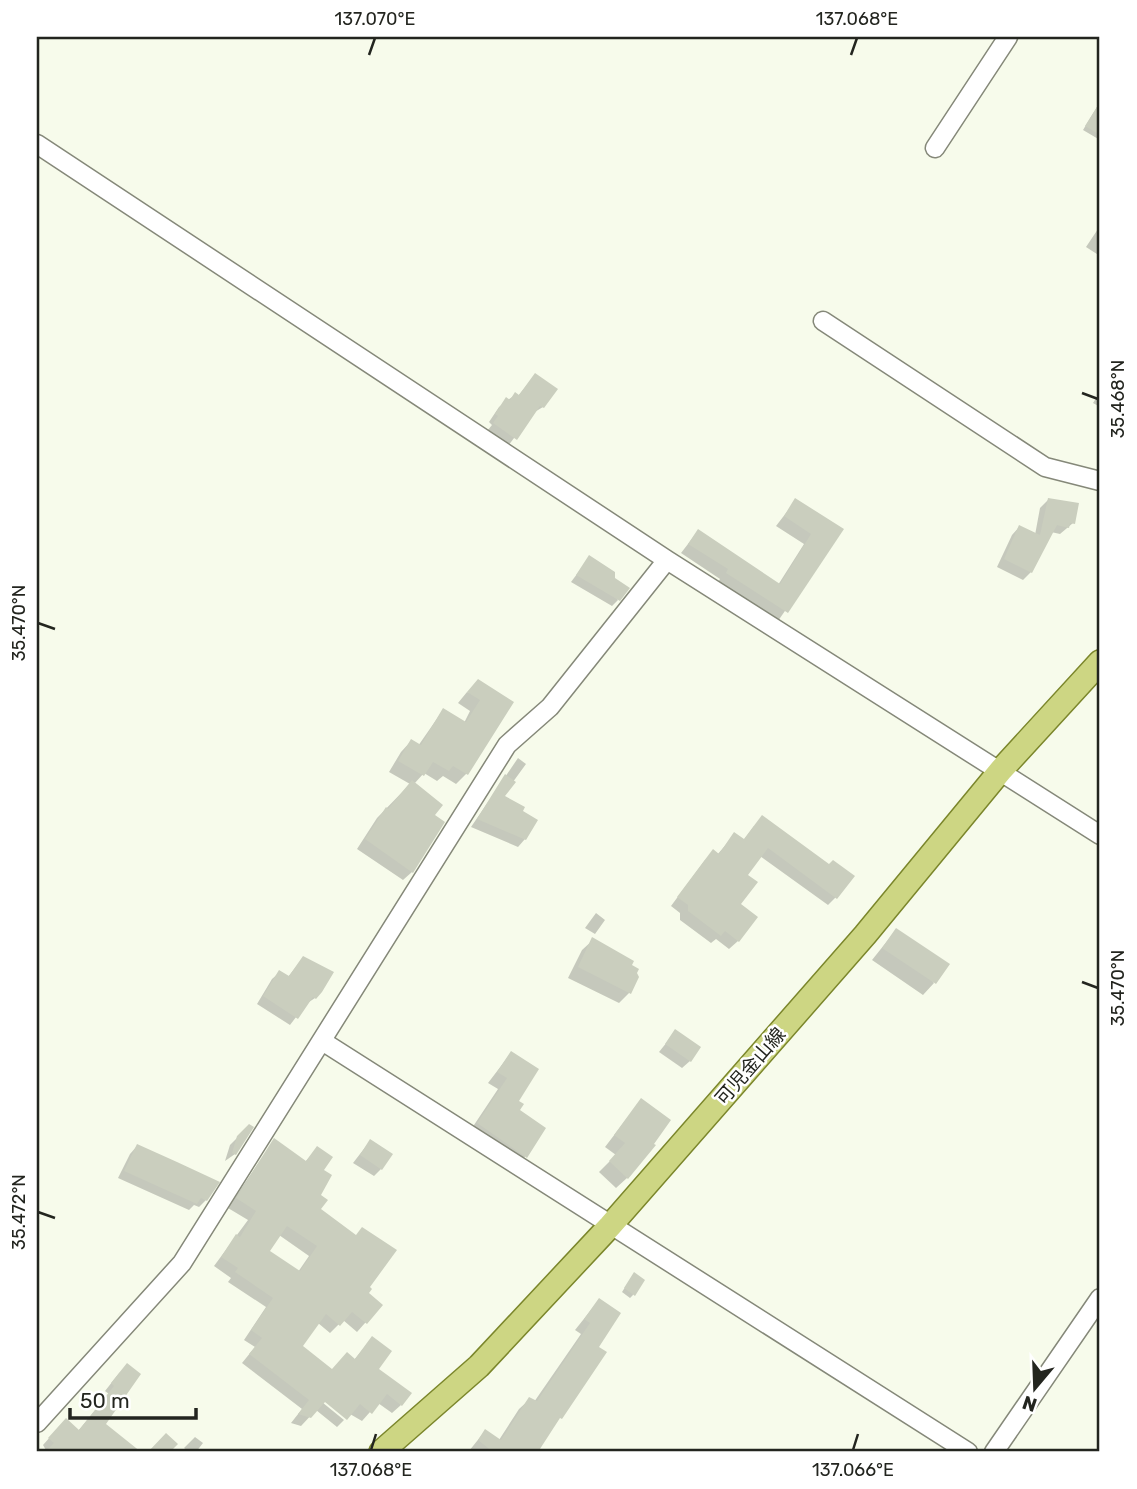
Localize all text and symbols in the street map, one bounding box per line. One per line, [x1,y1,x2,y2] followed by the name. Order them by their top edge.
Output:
[335,8,415,30] text: 137.070°E
[816,8,898,30] text: 137.068°E
[1107,360,1129,438] text: 35.468°N
[8,585,30,661] text: 35.470°N
[1107,950,1129,1026] text: 35.470°N
[711,1023,790,1110] street label: 可児金山線
[8,1174,30,1250] text: 35.472°N
[1000,1352,1070,1422] north arrow
[70,1377,196,1421] scale bar
[80,1388,130,1413] text: 50 m
[1019,1391,1040,1417] text: N
[330,1459,412,1481] text: 137.068°E
[812,1459,894,1481] text: 137.066°E

